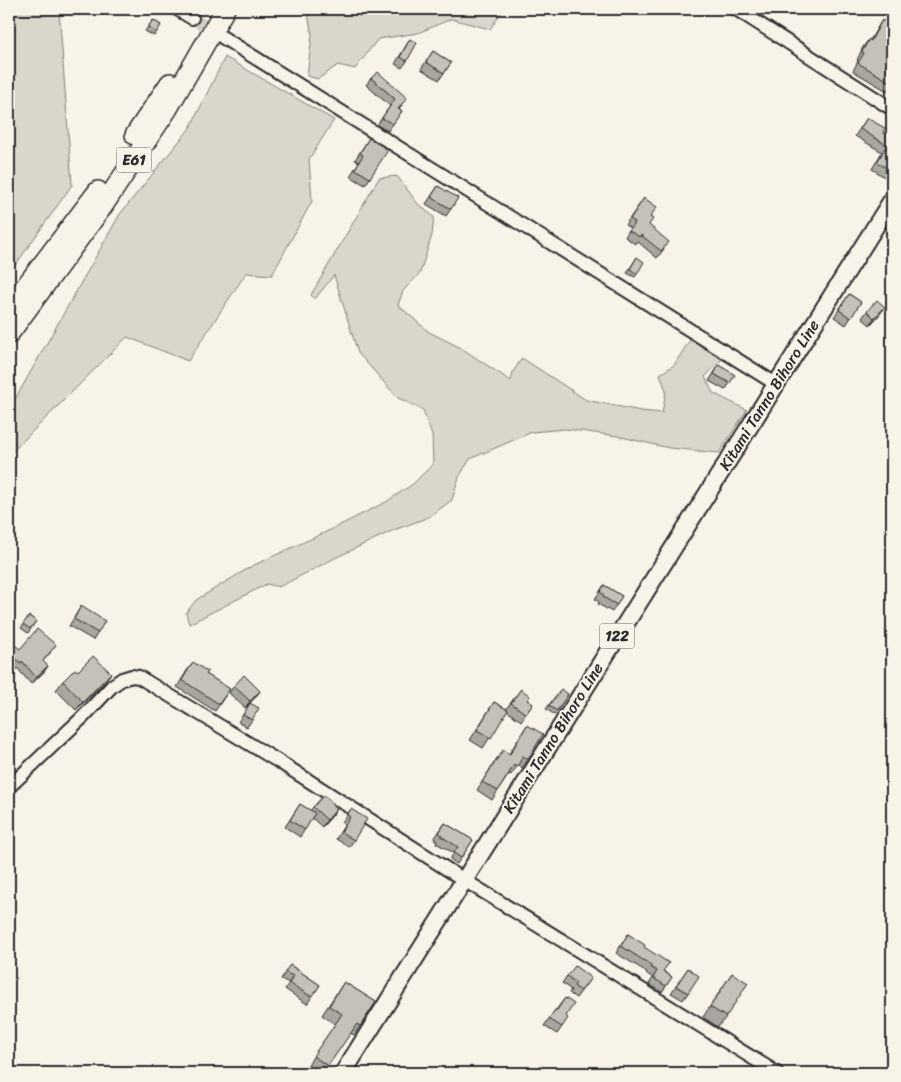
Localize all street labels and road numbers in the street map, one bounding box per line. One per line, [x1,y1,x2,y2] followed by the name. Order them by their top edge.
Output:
[116,148,152,172] road number: E61
[711,314,827,476] street label: Kitami Tanno Bihoro Line
[600,624,634,648] road number: 122
[495,657,611,819] street label: Kitami Tanno Bihoro Line

